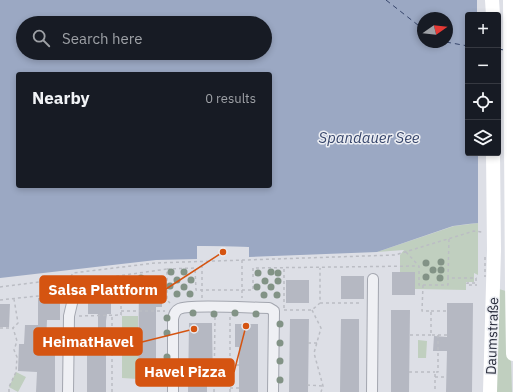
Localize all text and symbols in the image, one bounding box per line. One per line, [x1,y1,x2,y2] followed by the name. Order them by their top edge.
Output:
[417,12,453,48] north arrow
[465,12,501,156] map controls
[465,12,501,48] button: +
[16,16,272,60] search box
[30,27,52,49] icon: search
[62,29,142,48] text: Search here
[465,48,501,84] button: −
[465,84,501,120] button: locate
[32,87,90,109] text: Nearby
[205,90,256,107] text: 0 results
[465,120,501,156] button: layers
[318,128,420,147] water label: Spandauer See
[40,276,166,303] callout: Salsa Plattform
[48,280,158,299] text: Salsa Plattform
[482,296,502,375] street label: Daumstraße
[34,328,142,355] callout: HeimatHavel
[42,332,134,351] text: HeimatHavel
[136,359,234,386] callout: Havel Pizza
[144,362,226,381] text: Havel Pizza

